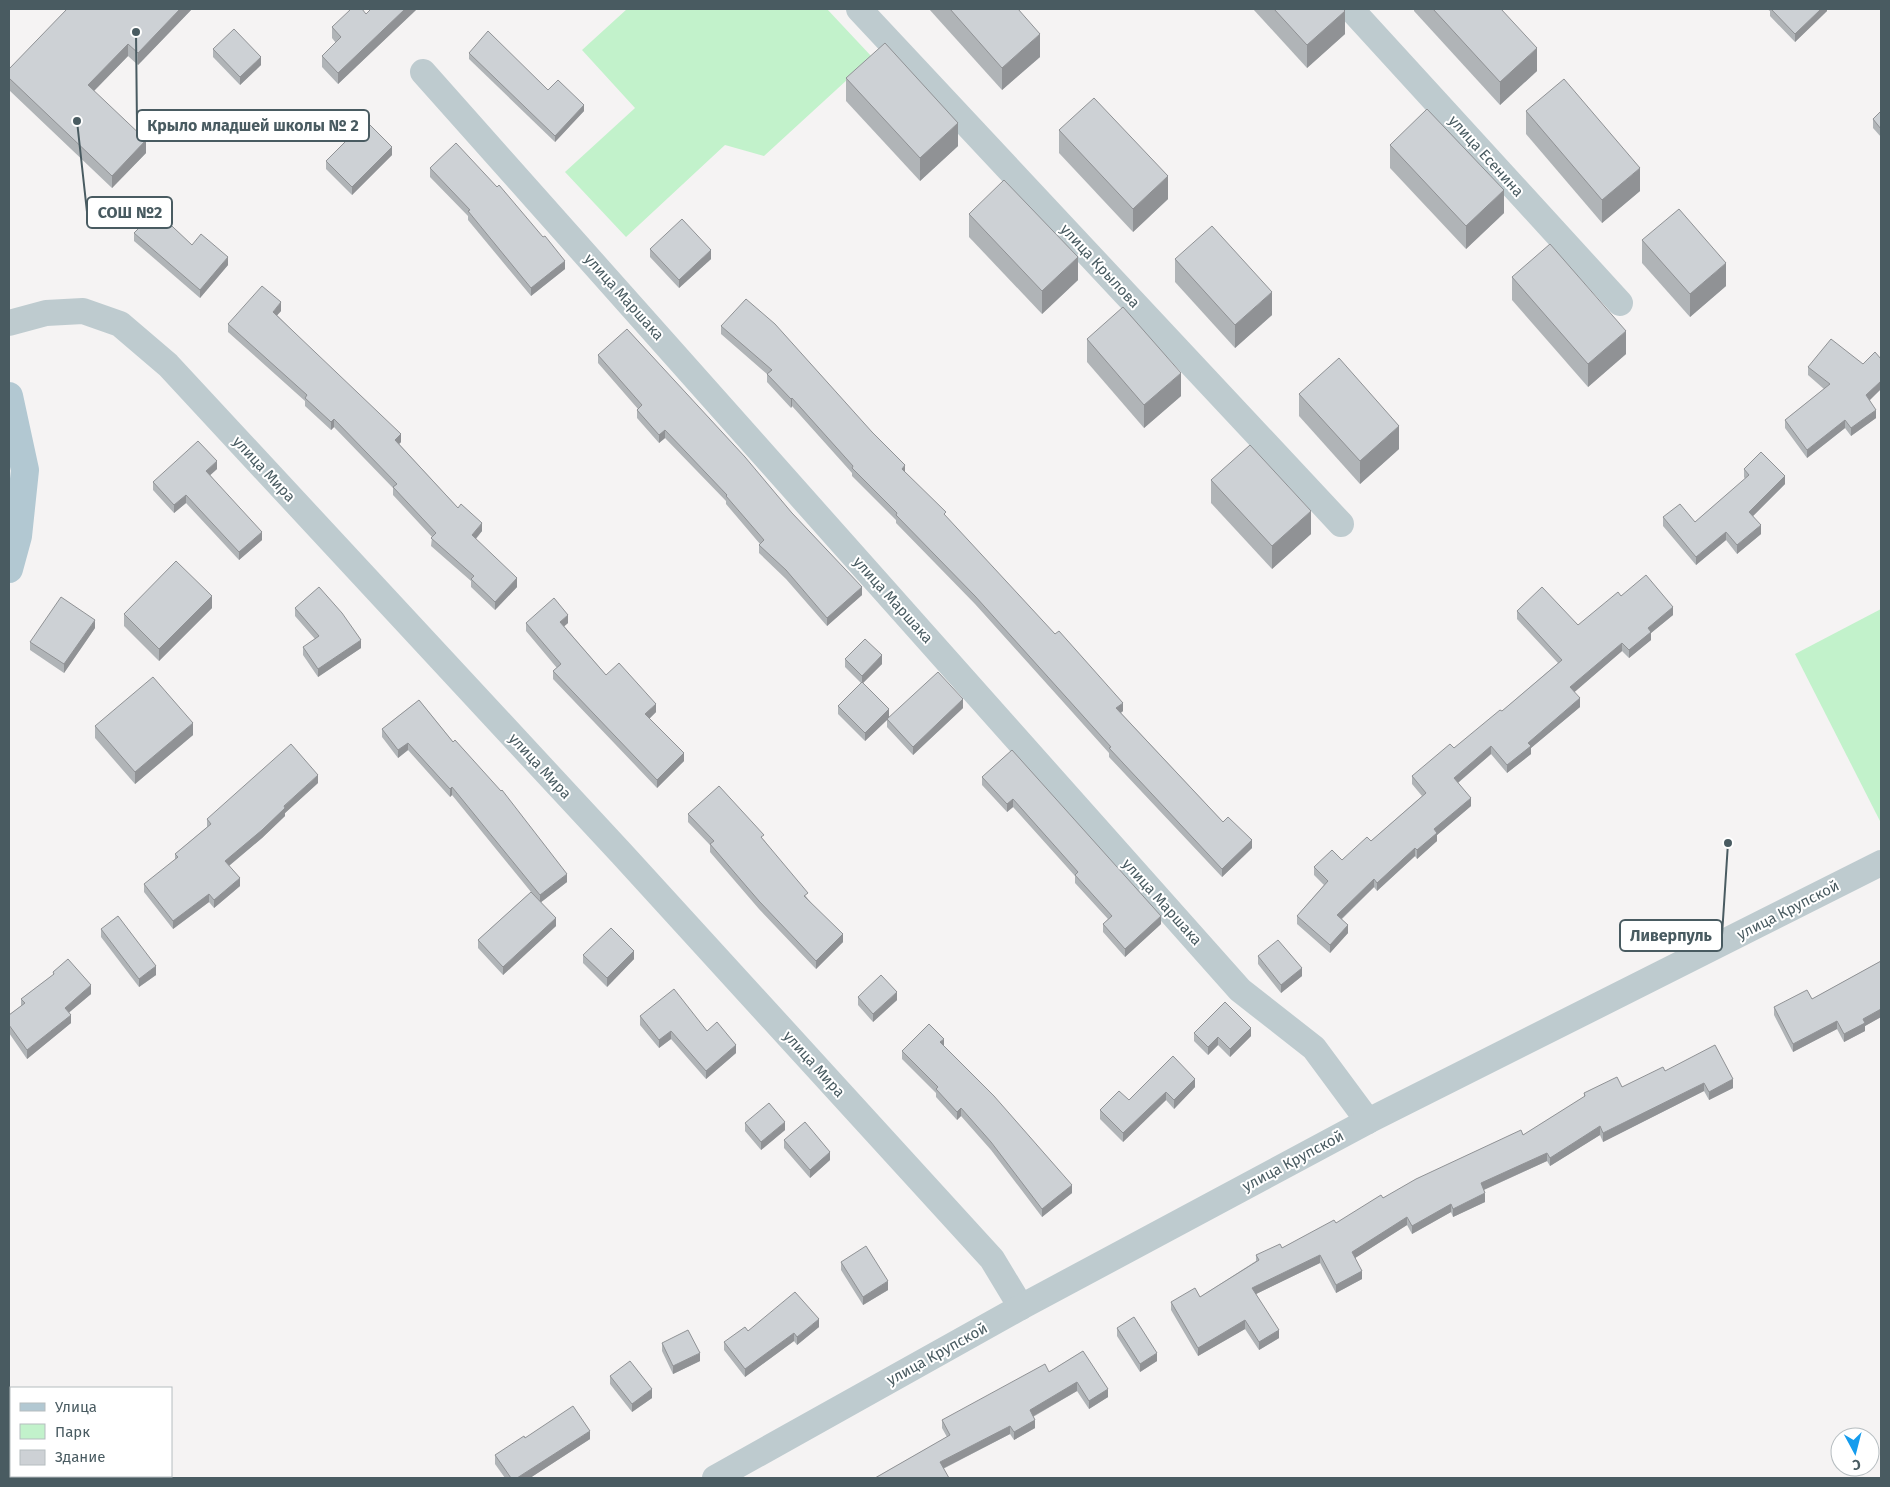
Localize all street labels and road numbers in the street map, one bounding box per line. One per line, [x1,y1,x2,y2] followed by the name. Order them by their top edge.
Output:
[1445,112,1527,200] street label: улица Есенина
[1056,220,1144,312] street label: улица Крылова
[580,250,668,344] street label: улица Маршака
[229,432,299,506] street label: улица Мира
[849,553,937,647] street label: улица Маршака
[505,729,575,803] street label: улица Мира
[1118,855,1206,949] street label: улица Маршака
[1734,876,1842,944] street label: улица Крупской
[779,1027,849,1101] street label: улица Мира
[1239,1127,1347,1195] street label: улица Крупской
[884,1319,990,1389] street label: улица Крупской

